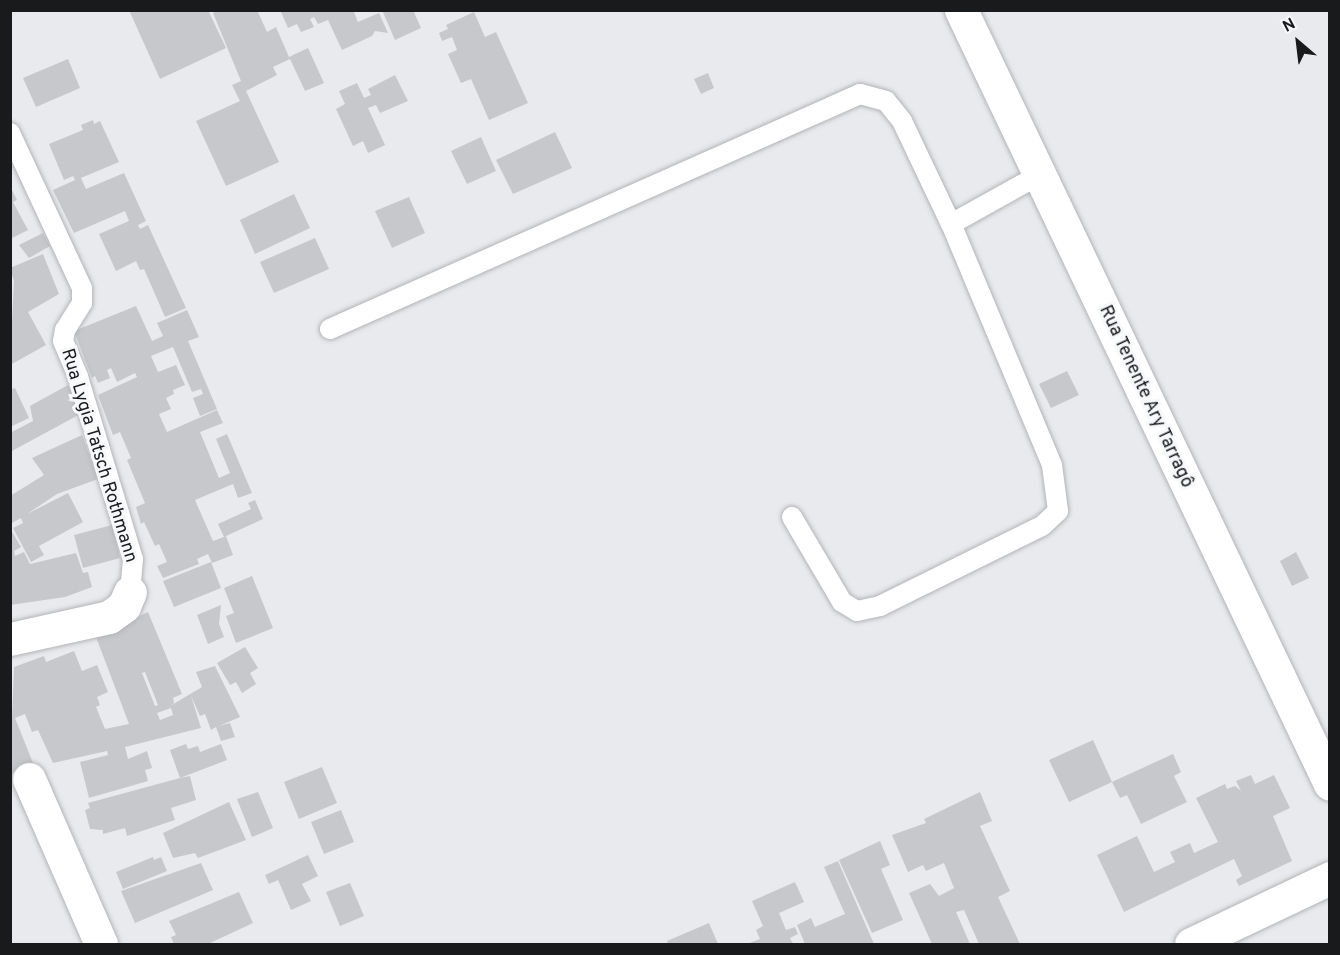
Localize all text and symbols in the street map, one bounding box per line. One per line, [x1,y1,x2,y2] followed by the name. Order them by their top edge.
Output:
[1268,12,1328,72] north arrow
[1280,15,1299,38] text: N
[1093,301,1197,493] street label: Rua Tenente Ary Tarragô
[55,346,141,566] street label: Rua Lygia Tatsch Rothmann

